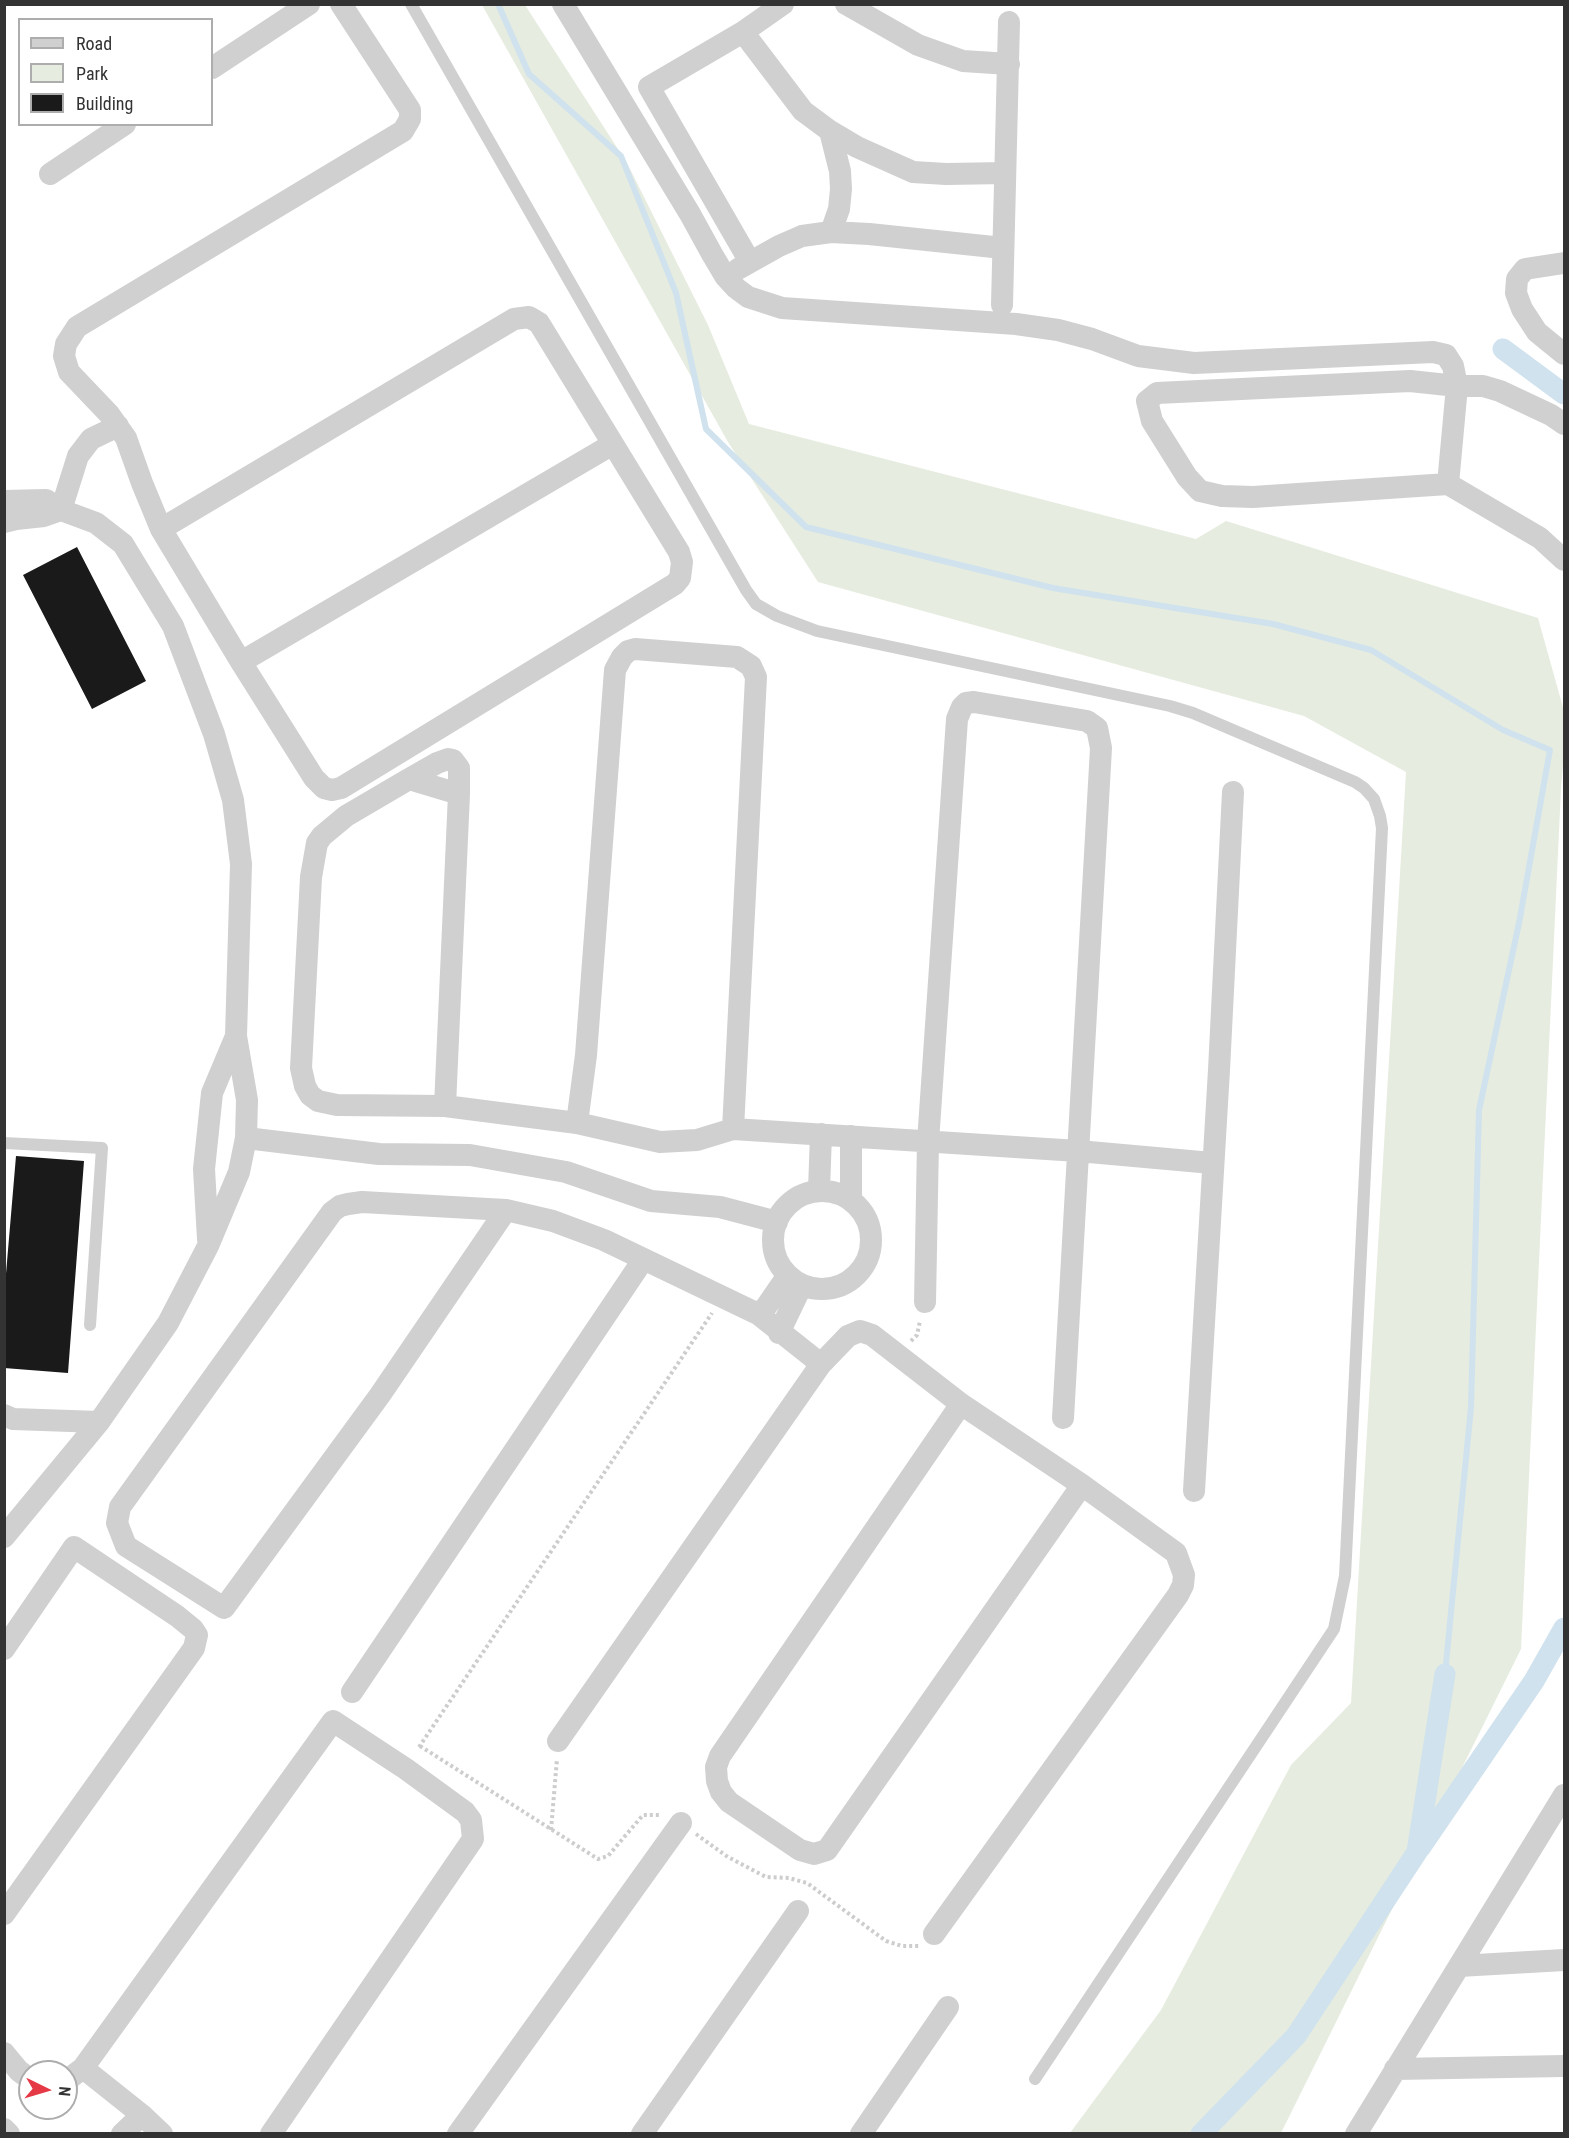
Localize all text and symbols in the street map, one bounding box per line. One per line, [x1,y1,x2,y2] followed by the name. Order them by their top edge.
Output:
[18,18,213,126] legend
[76,33,112,54] text: Road
[76,63,108,84] text: Park
[76,93,133,114] text: Building
[18,2060,78,2120] north arrow
[55,2086,74,2097] text: N

